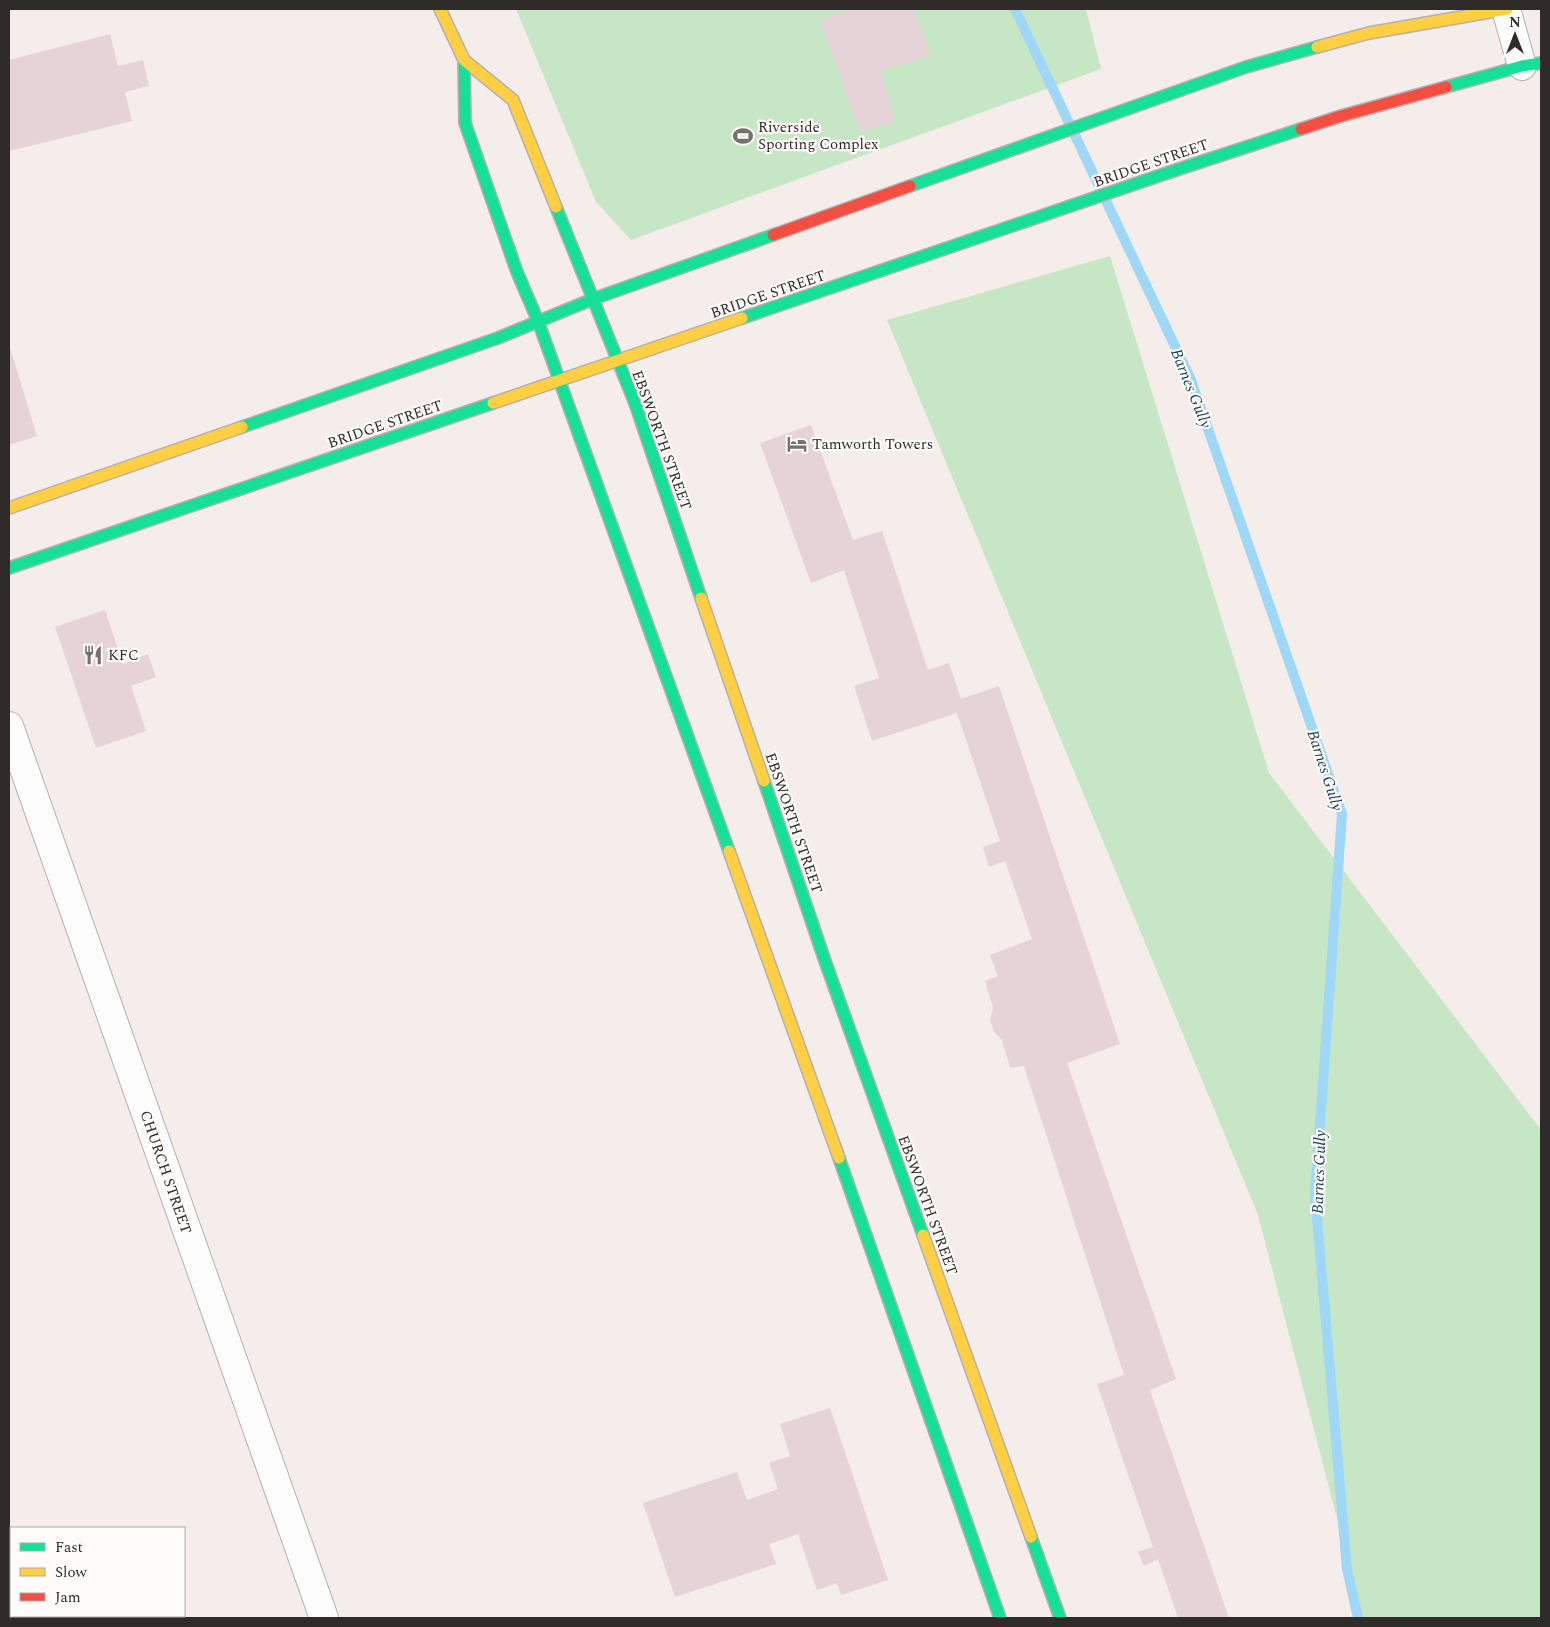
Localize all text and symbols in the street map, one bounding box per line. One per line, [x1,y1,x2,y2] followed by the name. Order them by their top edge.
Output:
[1490,10,1540,60] north arrow
[1509,12,1521,33] text: N
[758,116,879,156] place label: Riverside Sporting Complex
[732,125,754,147] sports icon: Riverside Sporting Complex
[1091,133,1212,194] street label: BRIDGE STREET
[708,264,829,325] street label: BRIDGE STREET
[1164,345,1218,432] water label: Barnes Gully
[625,367,698,513] street label: EBSWORTH STREET
[325,394,446,455] street label: BRIDGE STREET
[786,433,808,455] hotel icon: Tamworth Towers
[812,433,933,456] place label: Tamworth Towers
[82,644,104,666] restaurant icon: KFC
[108,644,139,667] place label: KFC
[1301,727,1349,814] water label: Barnes Gully
[759,750,828,897] street label: EBSWORTH STREET
[134,1107,197,1237] street label: CHURCH STREET
[1306,1130,1332,1214] water label: Barnes Gully
[891,1132,964,1278] street label: EBSWORTH STREET
[10,1527,185,1617] legend
[55,1536,83,1559] text: Fast
[55,1561,87,1584] text: Slow
[55,1586,81,1609] text: Jam

